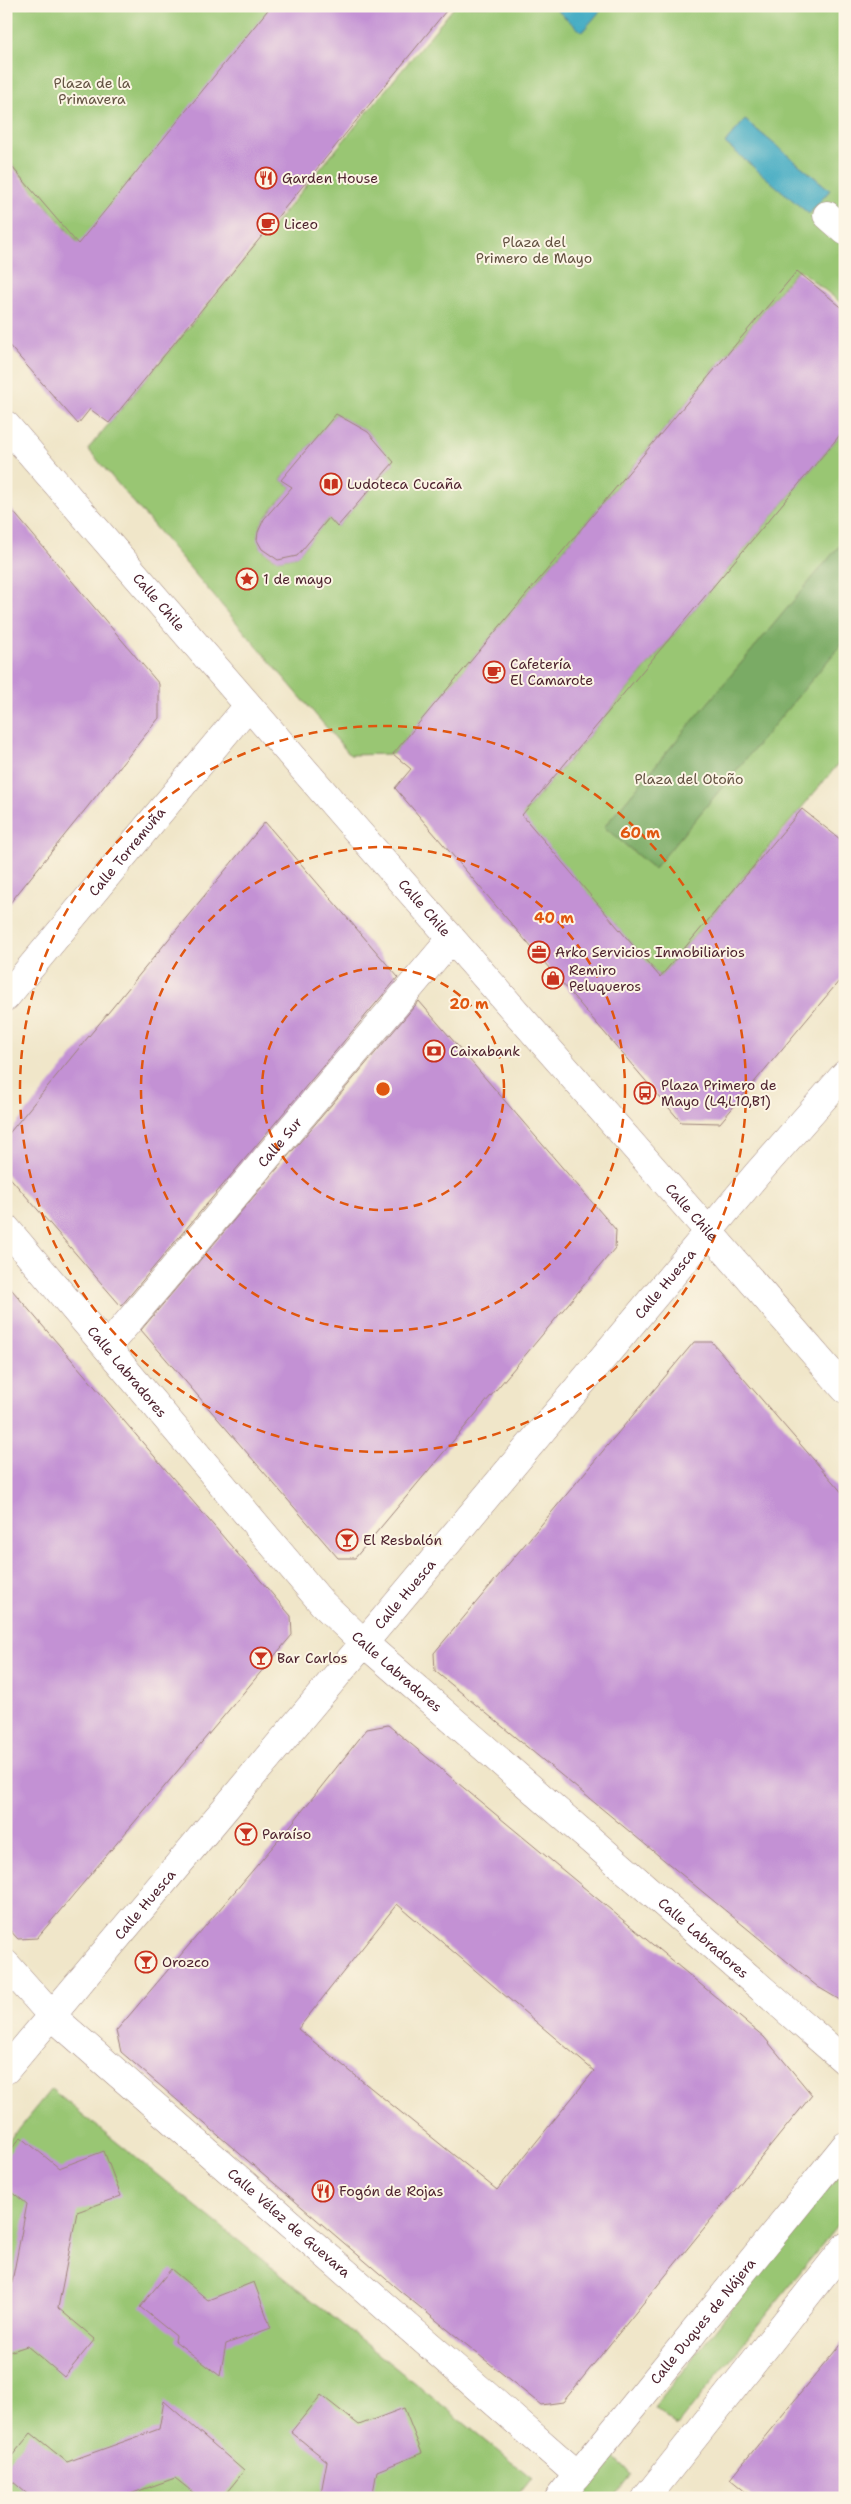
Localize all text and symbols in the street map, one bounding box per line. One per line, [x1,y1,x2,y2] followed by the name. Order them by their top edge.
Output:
[54,74,131,108] park label: Plaza de la Primavera
[254,166,278,190] restaurant icon: Garden House
[282,169,378,187] place label: Garden House
[256,212,280,236] cafe icon: Liceo
[284,215,318,233] place label: Liceo
[476,233,592,267] park label: Plaza del Primero de Mayo
[319,472,343,496] library icon: Ludoteca Cucaña
[347,475,462,493] place label: Ludoteca Cucaña
[235,567,259,591] place icon: 1 de mayo
[129,569,189,635] street label: Calle Chile
[263,570,332,588] place label: 1 de mayo
[510,655,593,689] place label: Cafetería El Camarote
[482,660,506,684] cafe icon: Cafetería El Camarote
[634,770,744,788] park label: Plaza del Otoño
[85,803,169,900] street label: Calle Torremuña
[620,823,660,843] text: 60 m
[394,875,455,940] street label: Calle Chile
[534,908,574,928] text: 40 m
[527,940,551,964] office icon: Arko Servicios Inmobiliarios
[555,943,745,961] place label: Arko Servicios Inmobiliarios
[569,961,641,995] place label: Remiro Peluqueros
[541,966,565,990] shop icon: Remiro Peluqueros
[449,994,489,1014] text: 20 m
[422,1039,446,1063] bank icon: Caixabank
[450,1042,520,1060] place label: Caixabank
[661,1076,777,1110] place label: Plaza Primero de Mayo (L4,L10,B1)
[374,1080,392,1098] centre of rings
[633,1081,657,1105] bus stop icon: Plaza Primero de Mayo (L4,L10,B1)
[253,1113,306,1171] street label: Calle Sur
[662,1180,722,1245] street label: Calle Chile
[630,1245,700,1322] street label: Calle Huesca
[83,1322,171,1421] street label: Calle Labradores
[335,1528,359,1552] bar icon: El Resbalón
[363,1531,442,1549] place label: El Resbalón
[370,1555,440,1633] street label: Calle Huesca
[348,1627,446,1716] street label: Calle Labradores
[249,1646,273,1670] bar icon: Bar Carlos
[277,1649,347,1667] place label: Bar Carlos
[234,1822,258,1846] bar icon: Paraíso
[262,1825,311,1843] place label: Paraíso
[110,1865,180,1943] street label: Calle Huesca
[654,1894,752,1982] street label: Calle Labradores
[134,1950,158,1974] bar icon: Orozco
[162,1953,209,1971] place label: Orozco
[224,2164,354,2282] street label: Calle Vélez de Guevara
[311,2179,335,2203] restaurant icon: Fogón de Rojas
[339,2182,443,2200] place label: Fogón de Rojas
[646,2254,760,2388] street label: Calle Duques de Nájera

